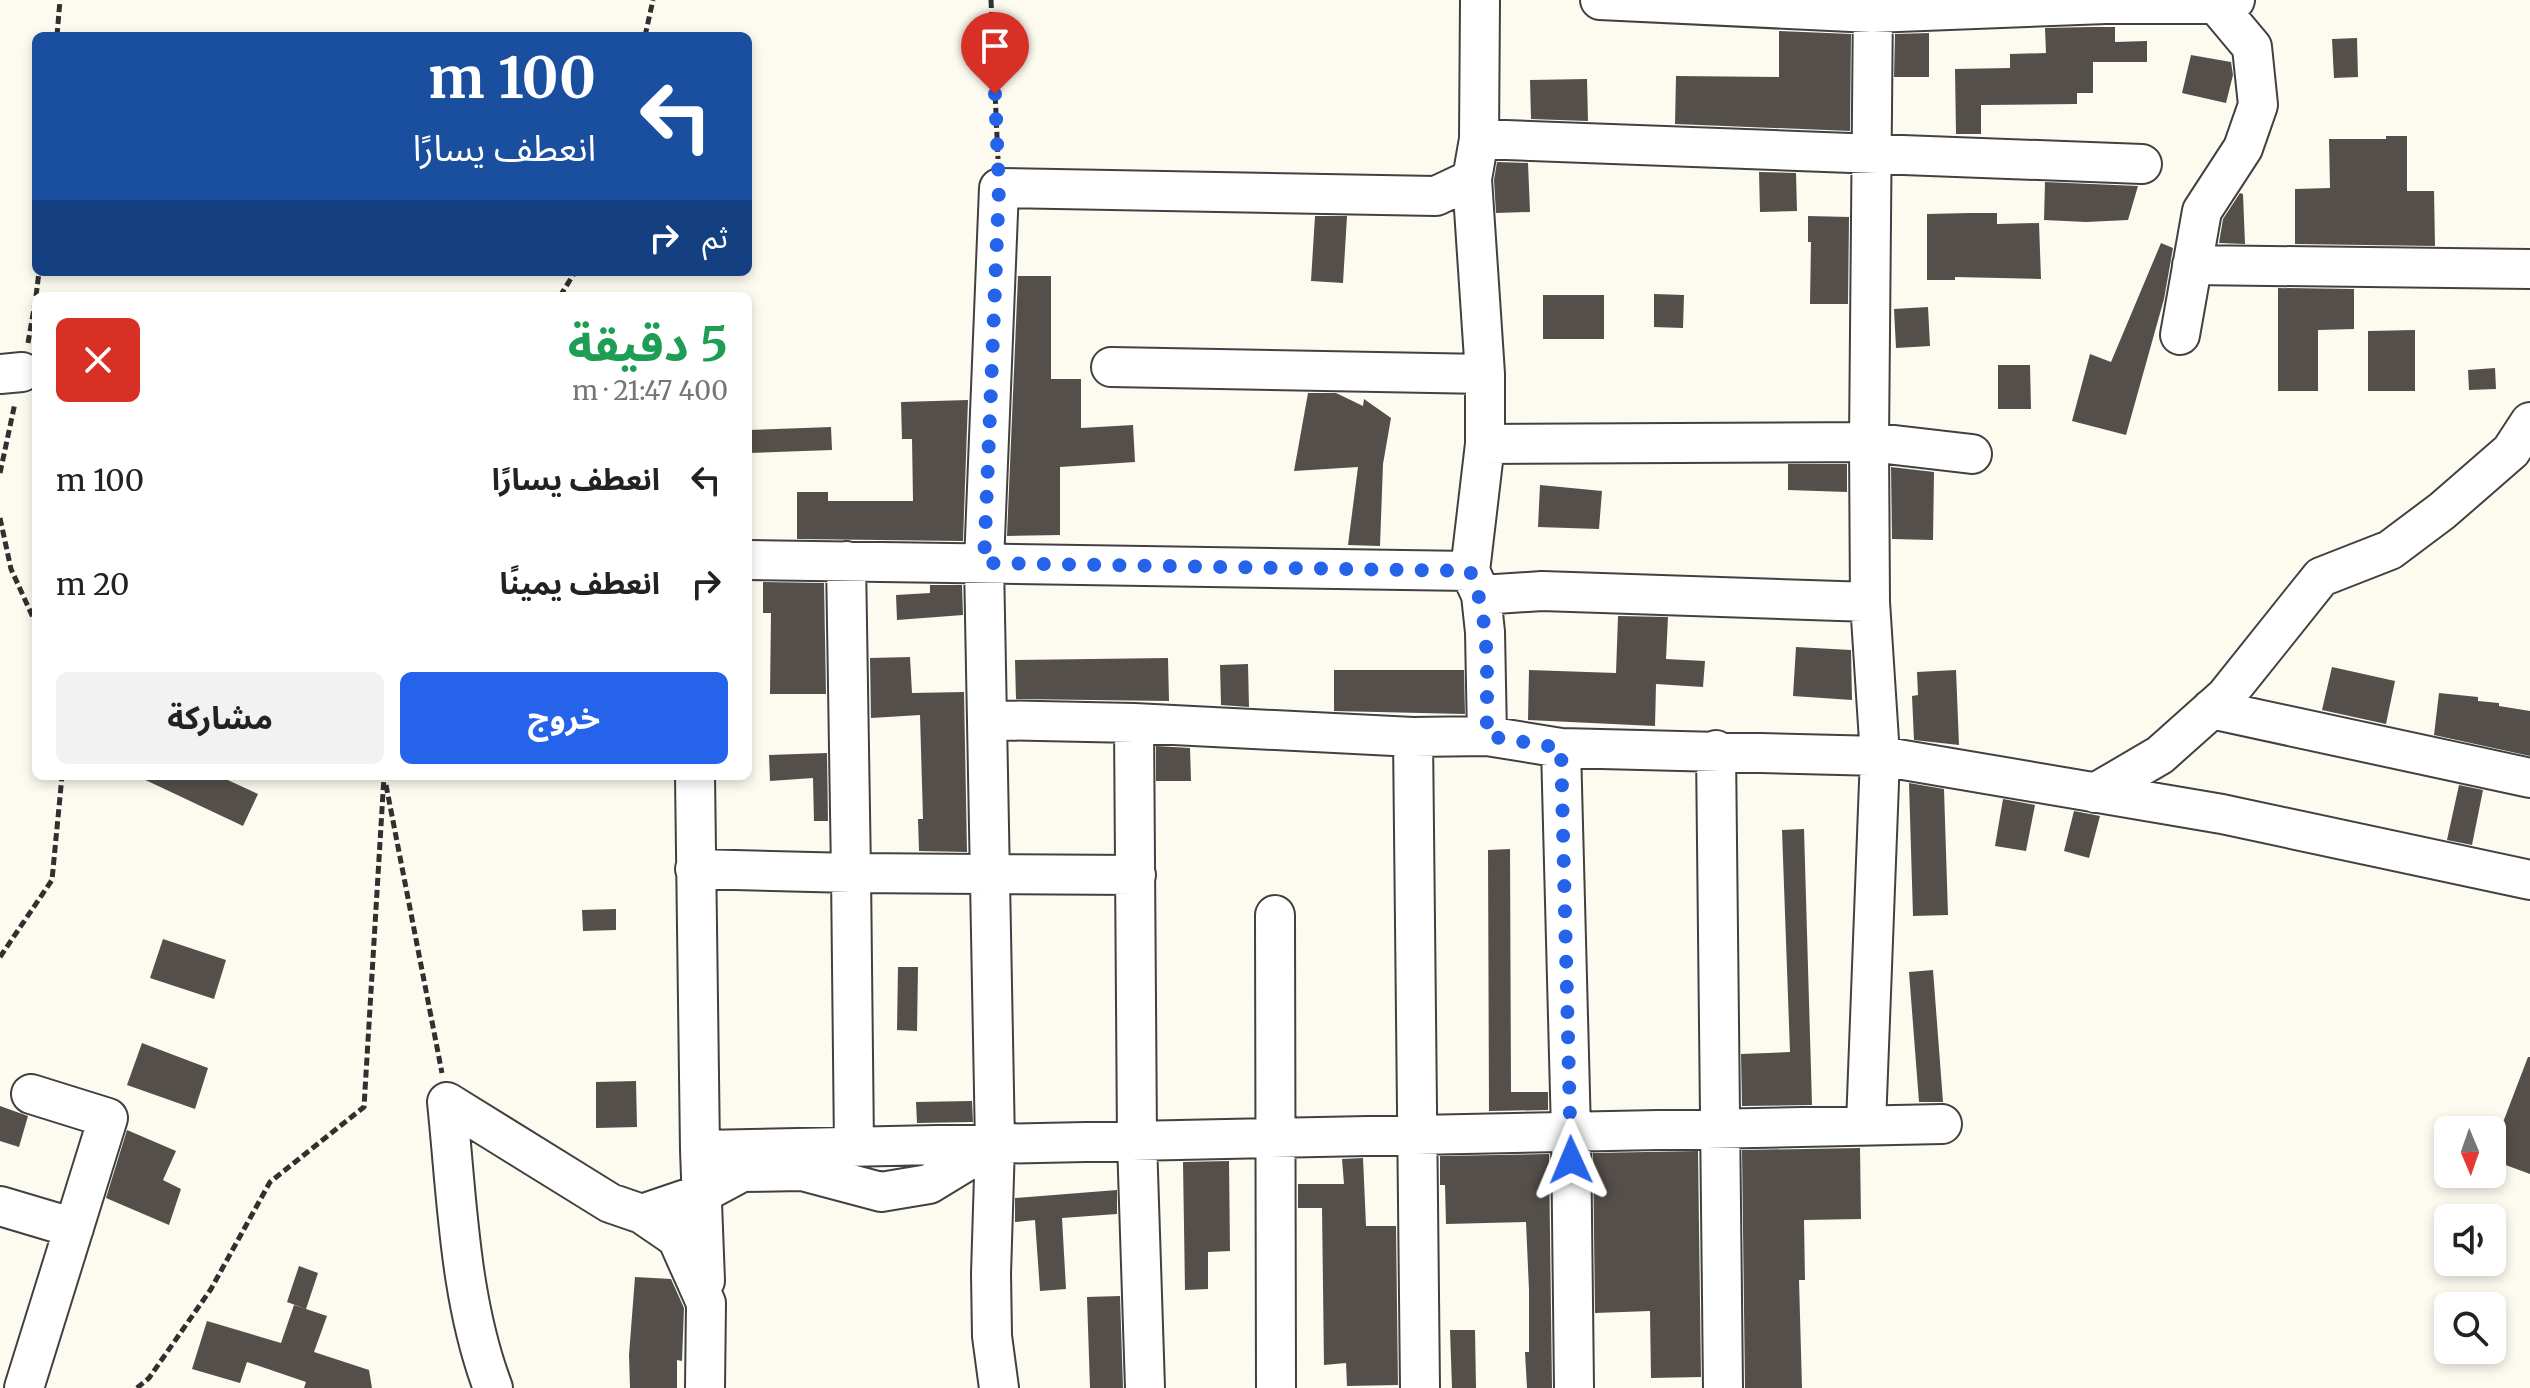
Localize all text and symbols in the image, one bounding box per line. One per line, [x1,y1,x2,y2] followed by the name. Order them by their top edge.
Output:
[961,12,1029,94] pin
[973,24,1017,68] icon: arrive
[428,43,596,113] text: 100 m
[624,64,728,168] icon: left
[413,126,596,171] text: انعطف يسارًا
[642,216,686,260] icon: right
[702,218,728,256] text: ثم
[568,314,728,374] text: 5 دقيقة
[56,318,140,402] button: close
[572,374,728,407] text: 400 m · 21:47
[684,458,728,502] icon: left
[492,460,660,498] text: انعطف يسارًا
[56,461,144,499] text: 100 m
[684,562,728,606] icon: right
[500,564,660,602] text: انعطف يمينًا
[56,565,129,603] text: 20 m
[56,672,384,764] button: مشاركة
[400,672,728,764] button: خروج
[2434,1116,2506,1188] north arrow
[2434,1116,2506,1364] map controls
[1529,1118,1613,1202] position arrow
[2434,1204,2506,1276] button: sound
[2434,1292,2506,1364] button: search

